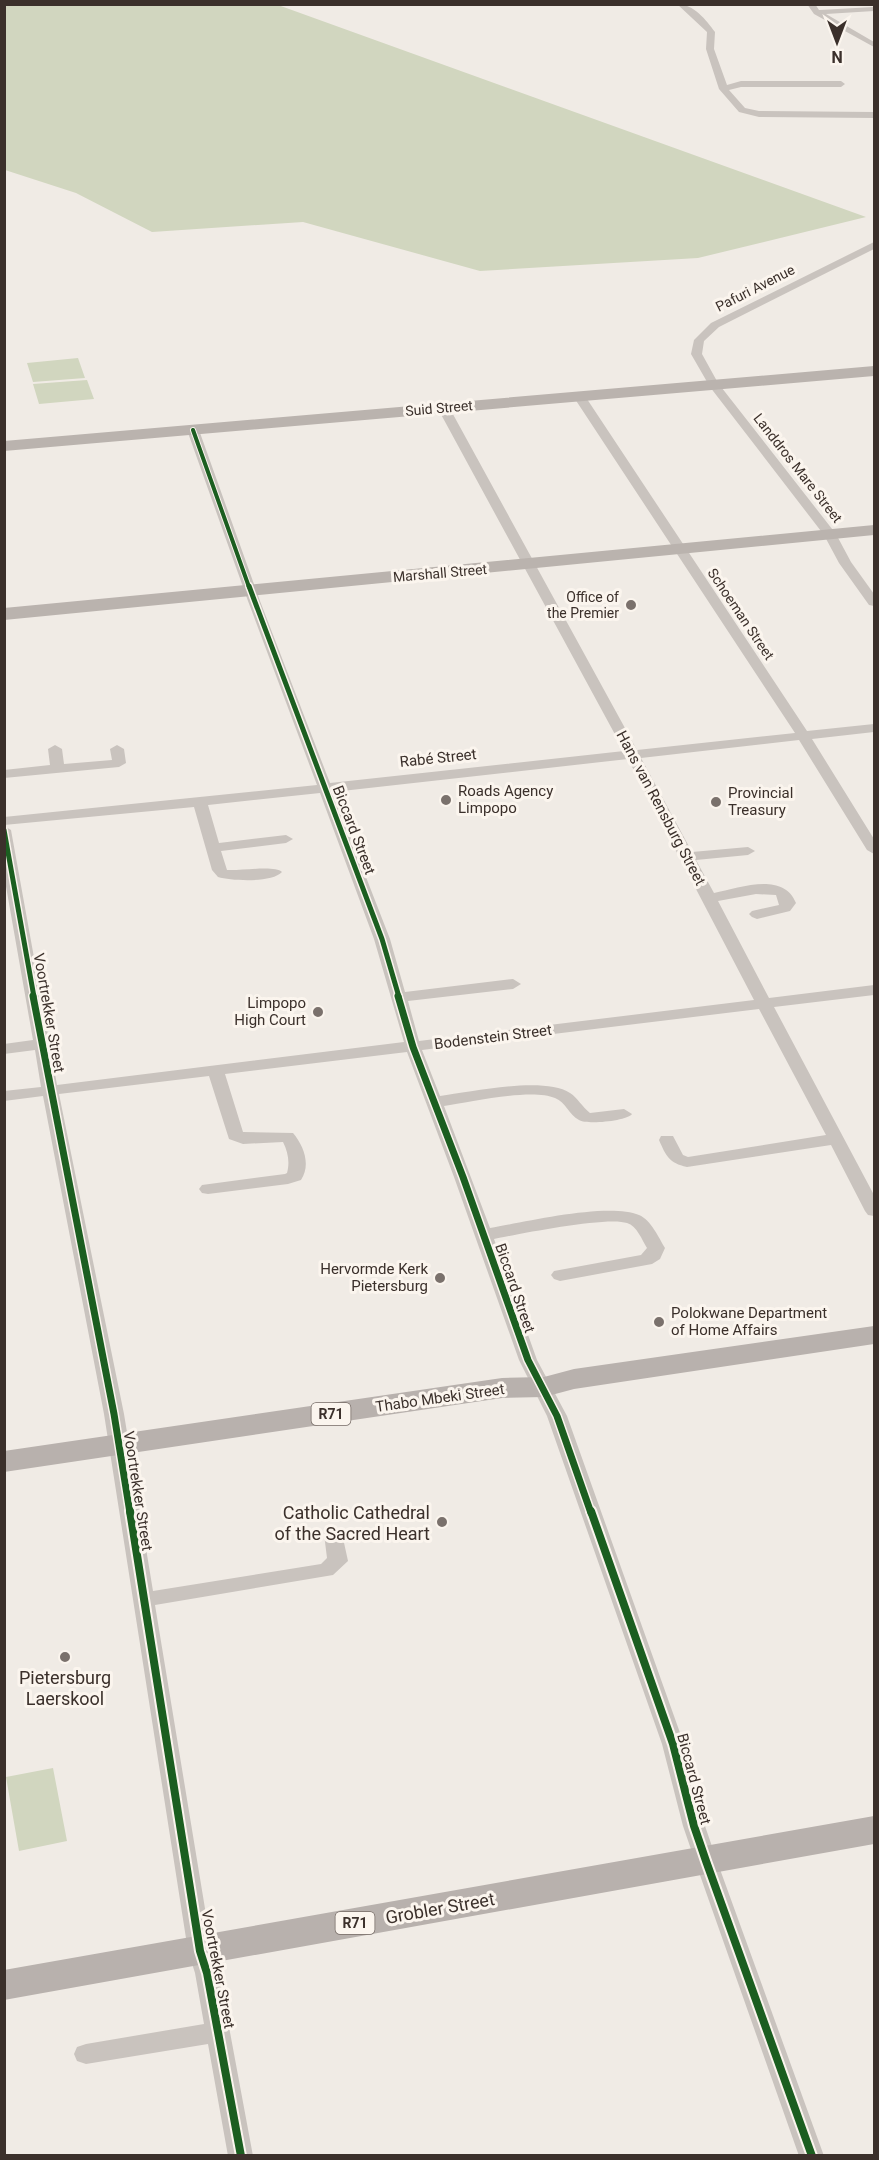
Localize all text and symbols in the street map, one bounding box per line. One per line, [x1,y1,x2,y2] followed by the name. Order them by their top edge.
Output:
[807,12,867,72] north arrow
[831,47,843,66] text: N
[713,261,797,315] street label: Pafuri Avenue
[405,397,474,419] street label: Suid Street
[750,410,846,526] street label: Landdros Mare Street
[392,561,488,585] street label: Marshall Street
[705,565,778,663] street label: Schoeman Street
[547,589,619,621] place label: Office of the Premier
[624,598,638,612] marker: Office of the Premier
[613,728,709,888] street label: Hans van Rensburg Street
[399,745,477,771] street label: Rabé Street
[458,782,553,817] place label: Roads Agency Limpopo
[329,783,379,877] street label: Biccard Street
[728,784,793,819] place label: Provincial Treasury
[439,793,453,807] marker: Roads Agency Limpopo
[709,795,723,809] marker: Provincial Treasury
[30,952,68,1074] street label: Voortrekker Street
[234,994,306,1029] place label: Limpopo High Court
[311,1005,325,1019] marker: Limpopo High Court
[433,1021,553,1053] street label: Bodenstein Street
[491,1241,539,1335] street label: Biccard Street
[320,1260,428,1295] place label: Hervormde Kerk Pietersburg
[433,1271,447,1285] marker: Hervormde Kerk Pietersburg
[671,1304,827,1339] place label: Polokwane Department of Home Affairs
[652,1315,666,1329] marker: Polokwane Department of Home Affairs
[374,1380,506,1416] street label: Thabo Mbeki Street
[312,1403,350,1425] road number: R71
[120,1430,156,1552] street label: Voortrekker Street
[275,1502,430,1544] place label: Catholic Cathedral of the Sacred Heart
[435,1515,449,1529] marker: Catholic Cathedral of the Sacred Heart
[58,1650,72,1664] marker: Pietersburg Laerskool
[19,1667,111,1709] place label: Pietersburg Laerskool
[673,1731,715,1827] street label: Biccard Street
[384,1888,496,1928] street label: Grobler Street
[198,1908,238,2030] street label: Voortrekker Street
[336,1912,374,1934] road number: R71

